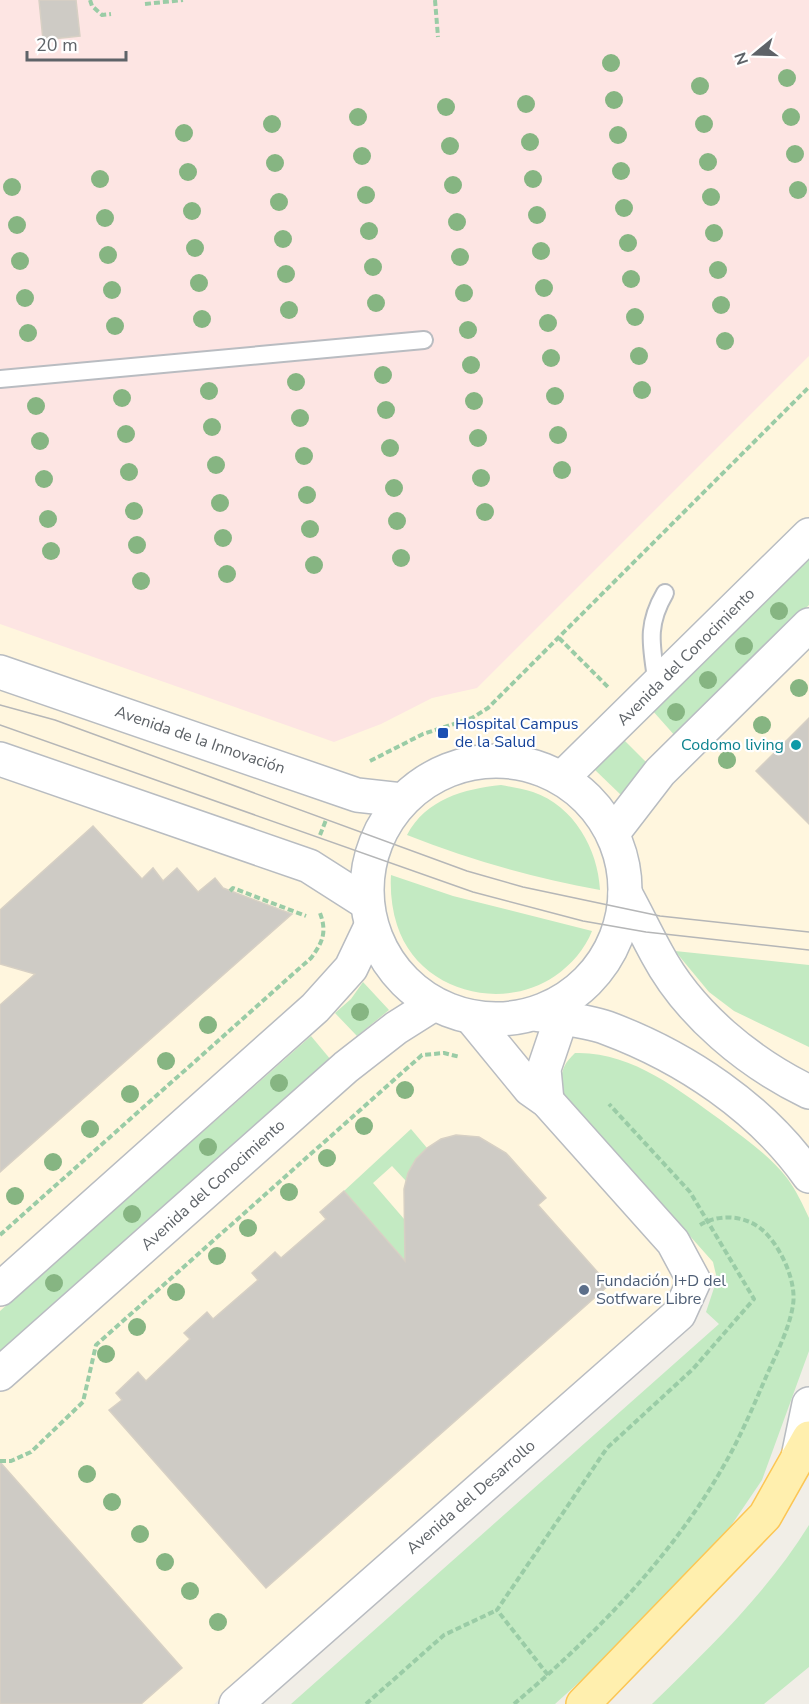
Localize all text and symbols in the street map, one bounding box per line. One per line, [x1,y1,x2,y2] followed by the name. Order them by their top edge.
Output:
[27,24,126,62] scale bar
[725,24,785,84] north arrow
[36,33,78,57] text: 20 m
[729,49,754,68] text: N
[612,583,760,731] street label: Avenida del Conocimiento
[112,701,288,779] street label: Avenida de la Innovación
[455,713,578,753] place label: Hospital Campus de la Salud
[436,726,450,740] marker: Hospital Campus de la Salud
[681,734,784,756] place label: Codomo living
[789,738,803,752] marker: Codomo living
[136,1114,290,1256] street label: Avenida del Conocimiento
[596,1270,726,1310] place label: Fundación I+D del Sotfware Libre
[577,1283,591,1297] marker: Fundación I+D del Sotfware Libre
[402,1435,540,1559] street label: Avenida del Desarrollo

